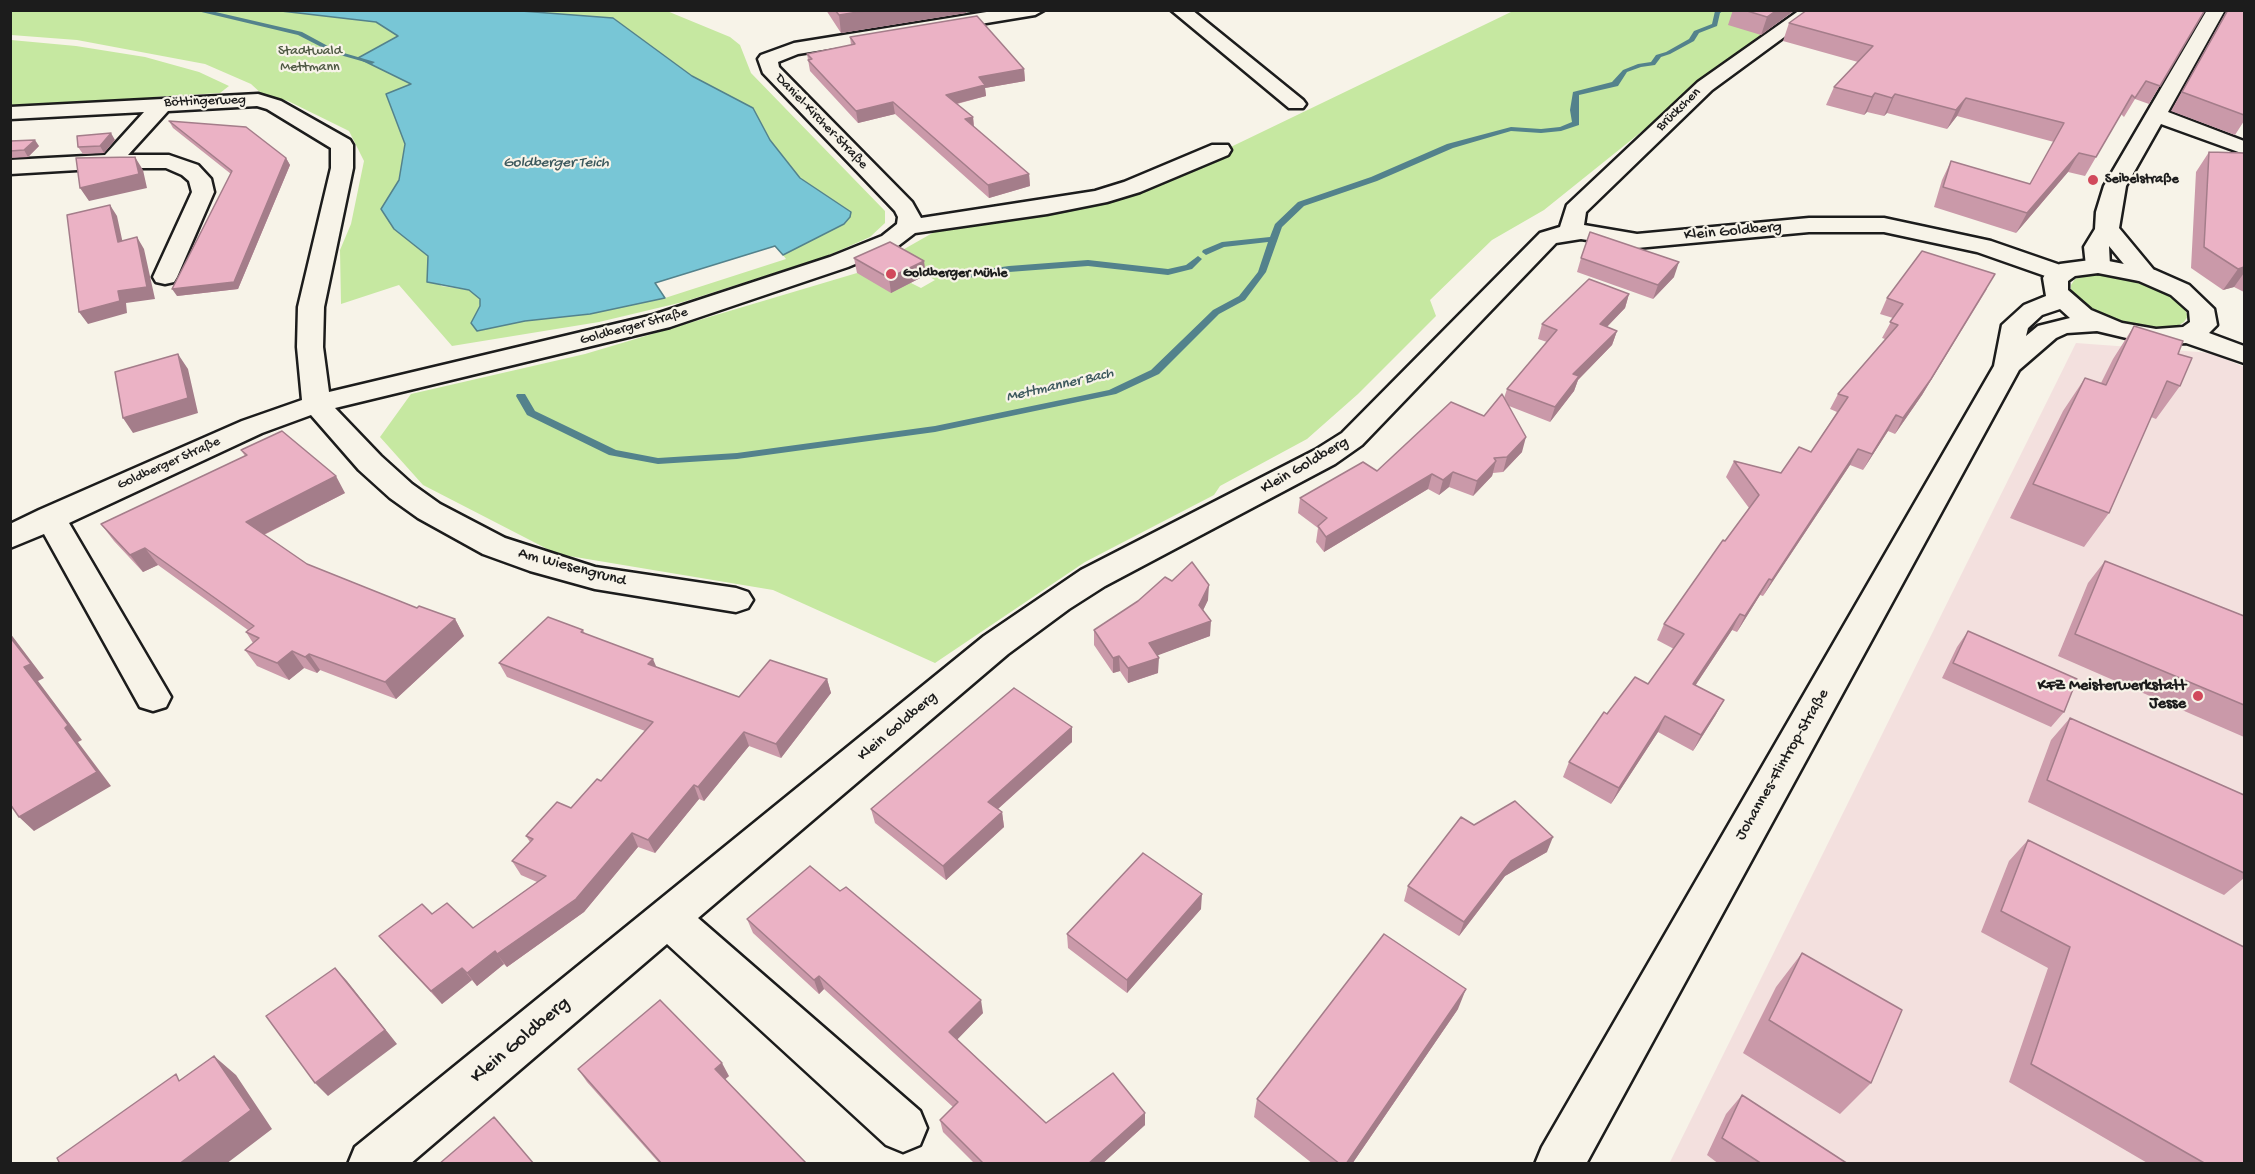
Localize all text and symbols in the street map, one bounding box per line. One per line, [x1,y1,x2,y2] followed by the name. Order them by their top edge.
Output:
[278,44,342,76] park label: Stadtwald Mettmann
[771,71,871,173] street label: Daniel-Kircher-Straße
[1653,85,1705,135] street label: Brückchen
[164,92,246,112] street label: Böttingerweg
[503,155,609,173] water label: Goldberger Teich
[2105,172,2179,188] place label: Seibelstraße
[2086,173,2100,187] marker: Seibelstraße
[1683,218,1783,246] street label: Klein Goldberg
[903,266,1008,282] place label: Goldberger Mühle
[884,267,898,281] marker: Goldberger Mühle
[578,305,690,349] street label: Goldberger Straße
[1005,365,1115,407] water label: Mettmanner Bach
[1258,433,1352,499] street label: Klein Goldberg
[115,434,223,494] street label: Goldberger Straße
[516,544,628,592] street label: Am Wiesengrund
[2038,677,2186,715] place label: KFZ Meisterwerkstatt Jesse
[1732,686,1834,844] street label: Johannes-Flintrop-Straße
[854,688,942,766] street label: Klein Goldberg
[2191,689,2205,703] marker: KFZ Meisterwerkstatt Jesse
[466,992,576,1090] street label: Klein Goldberg

